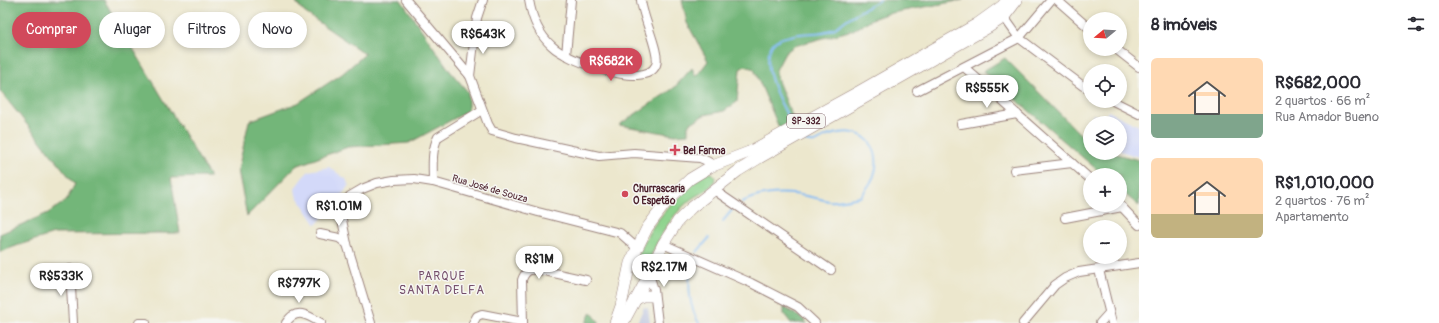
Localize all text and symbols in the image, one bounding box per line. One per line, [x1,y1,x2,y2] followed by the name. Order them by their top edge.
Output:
[12,12,91,48] chip: Comprar
[99,12,165,48] chip: Alugar
[173,12,240,48] chip: Filtros
[248,12,307,48] chip: Novo
[1083,12,1127,56] north arrow
[1083,12,1127,264] map controls
[1405,13,1427,35] icon: filters
[1151,14,1217,35] text: 8 imóveis
[450,21,516,55] pin: R$643K
[461,26,505,42] text: R$643K
[578,48,644,82] pin: R$682K
[589,53,633,69] text: R$682K
[1083,64,1127,108] button: locate
[1275,72,1361,93] text: R$682,000
[1183,74,1231,122] icon: home
[954,75,1020,109] pin: R$555K
[965,80,1009,96] text: R$555K
[1275,93,1370,109] text: 2 quartos · 66 m²
[1275,109,1379,125] text: Rua Amador Bueno
[787,114,825,128] road number: SP-332
[1083,116,1127,160] button: layers
[670,145,680,155] marker: Bel Farma
[683,145,726,157] place label: Bel Farma
[1083,168,1127,212] button: +
[451,172,529,206] street label: Rua José de Souza
[1275,172,1374,193] text: R$1,010,000
[1183,174,1231,222] icon: home
[633,183,685,207] place label: Churrascaria O Espetão
[620,189,630,199] marker: Churrascaria O Espetão
[302,193,376,227] pin: R$1.01M
[1275,193,1370,209] text: 2 quartos · 76 m²
[316,198,362,214] text: R$1.01M
[1275,209,1349,225] text: Apartamento
[1083,220,1127,264] button: −
[515,246,563,280] pin: R$1M
[524,251,554,267] text: R$1M
[627,254,701,288] pin: R$2.17M
[641,259,687,275] text: R$2.17M
[28,263,94,297] pin: R$533K
[39,268,83,284] text: R$533K
[399,269,485,298] district label: PARQUE SANTA DELFA
[266,270,332,304] pin: R$797K
[278,275,320,291] text: R$797K

